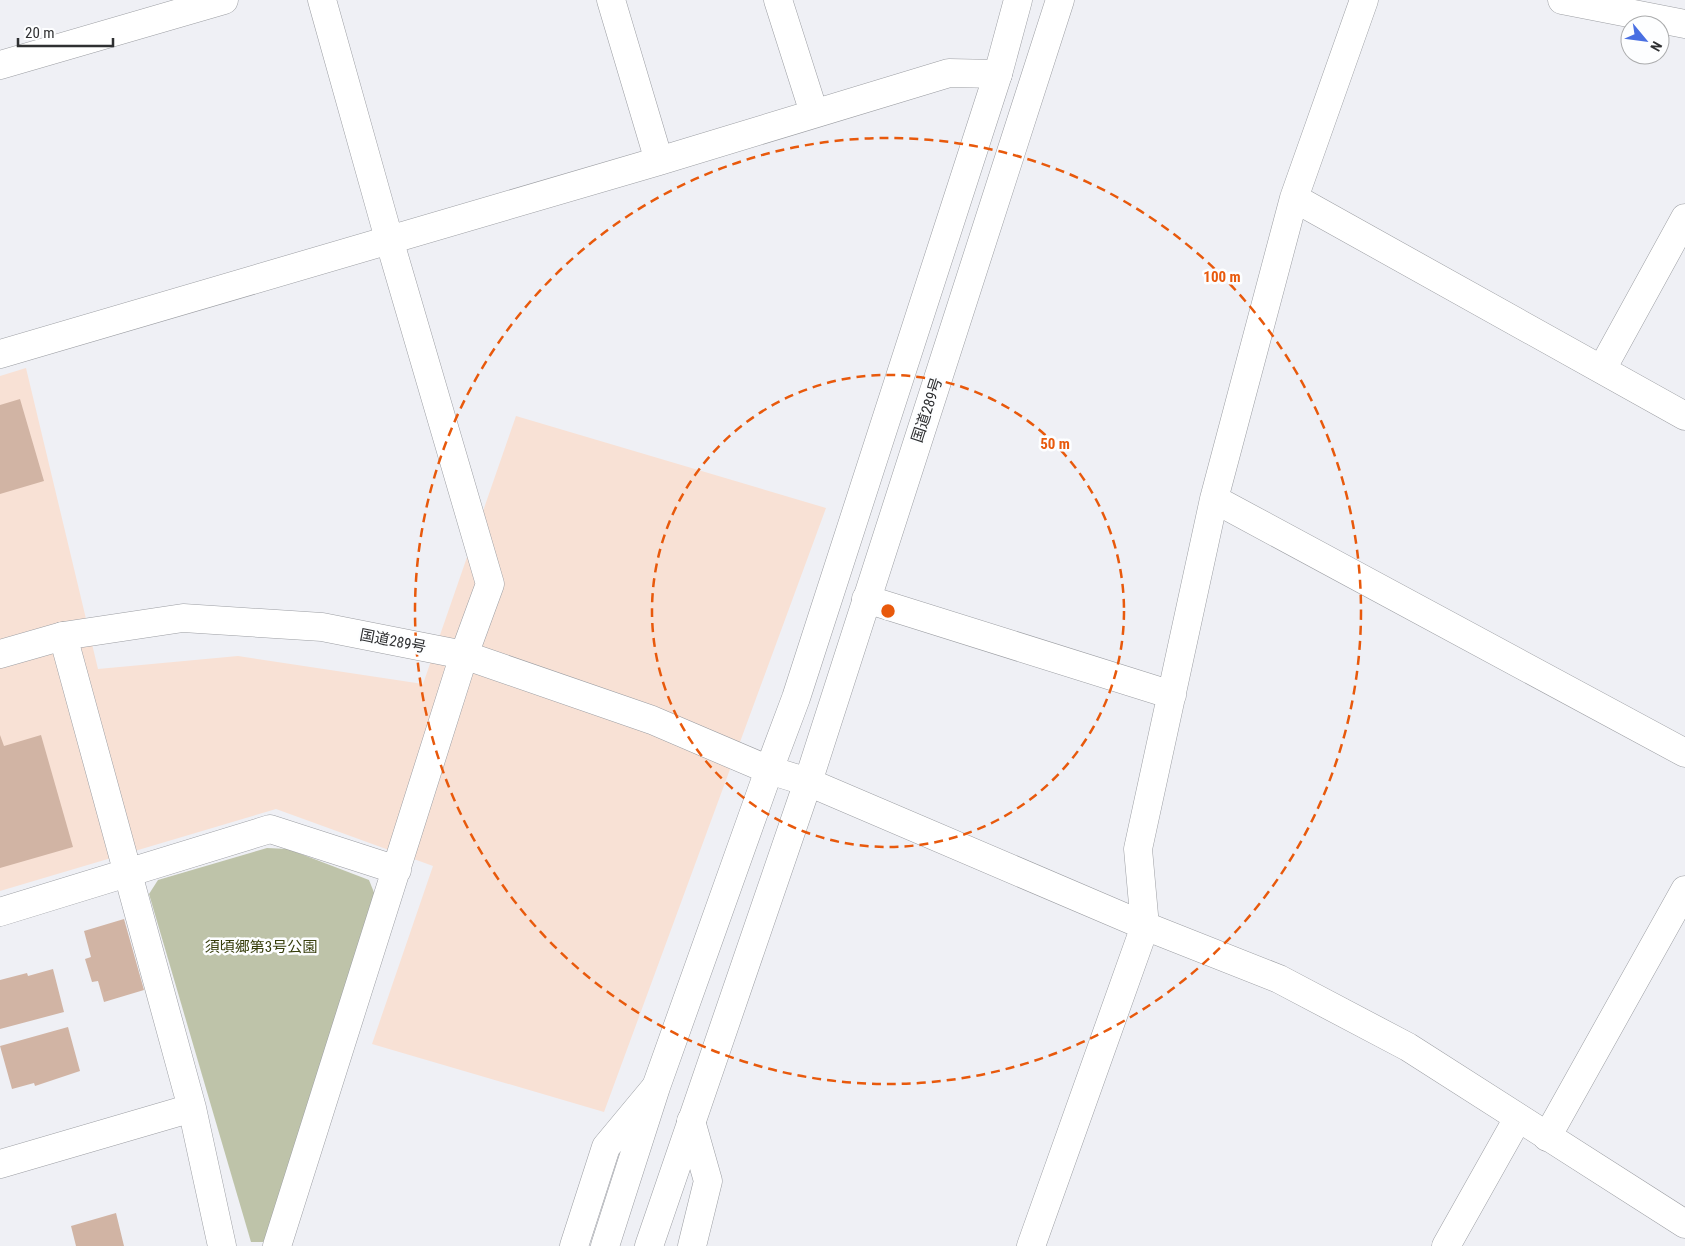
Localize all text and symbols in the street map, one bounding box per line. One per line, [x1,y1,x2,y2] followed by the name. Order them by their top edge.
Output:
[18,15,112,47] scale bar
[1620,15,1670,65] north arrow
[25,24,55,42] text: 20 m
[1647,39,1665,54] text: N
[1203,268,1241,286] text: 100 m
[908,375,946,445] street label: 国道289号
[1040,435,1070,453] text: 50 m
[879,602,897,620] centre of rings
[358,626,428,656] street label: 国道289号
[205,938,317,956] park label: 須頃郷第3号公園

